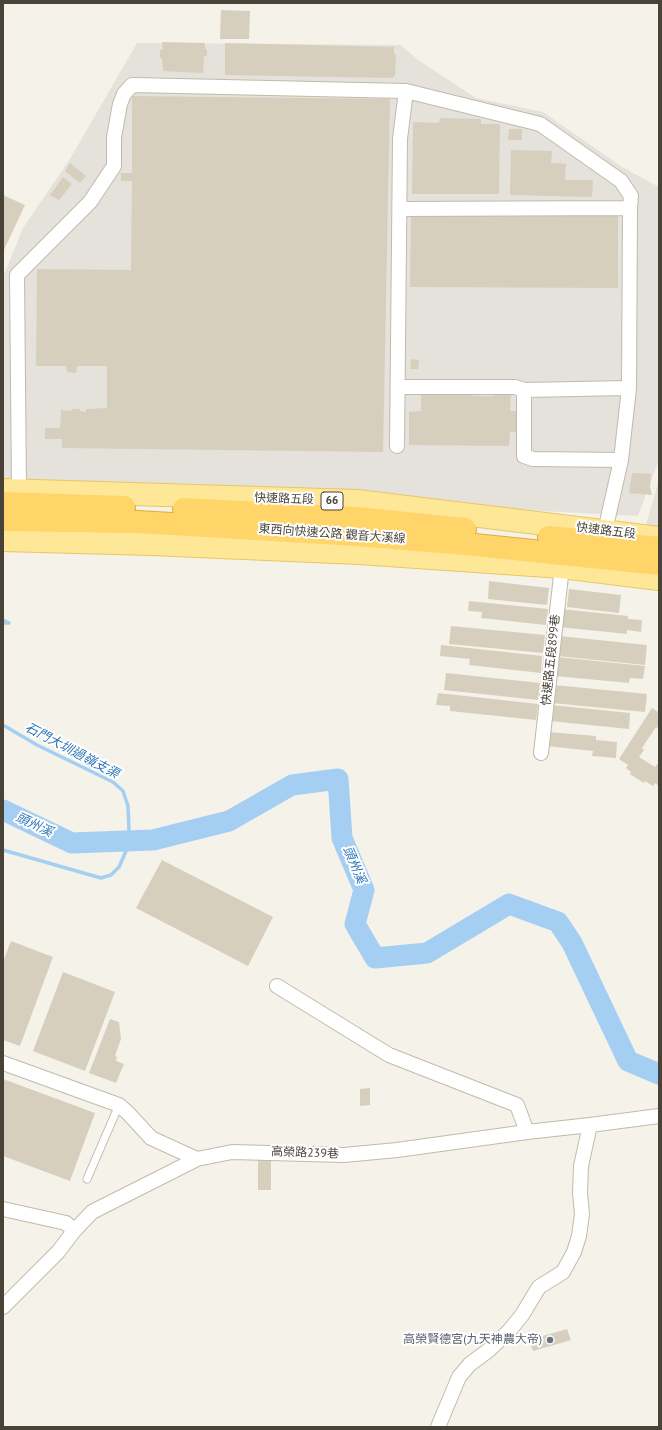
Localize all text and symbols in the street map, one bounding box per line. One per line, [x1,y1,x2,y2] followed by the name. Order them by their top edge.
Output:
[254,491,314,507] street label: 快速路五段
[321,492,343,510] road number: 66
[575,520,637,542] street label: 快速路五段
[258,522,406,546] street label: 東西向快速公路 觀音大溪線
[539,614,563,706] street label: 快速路五段899巷
[22,720,122,782] water label: 石門大圳過嶺支渠
[13,810,55,840] water label: 頭州溪
[339,844,369,886] water label: 頭州溪
[271,1145,339,1161] street label: 高榮路239巷
[403,1333,542,1347] place label: 高榮賢德宮(九天神農大帝)
[545,1335,555,1345] marker: 高榮賢德宮(九天神農大帝)

